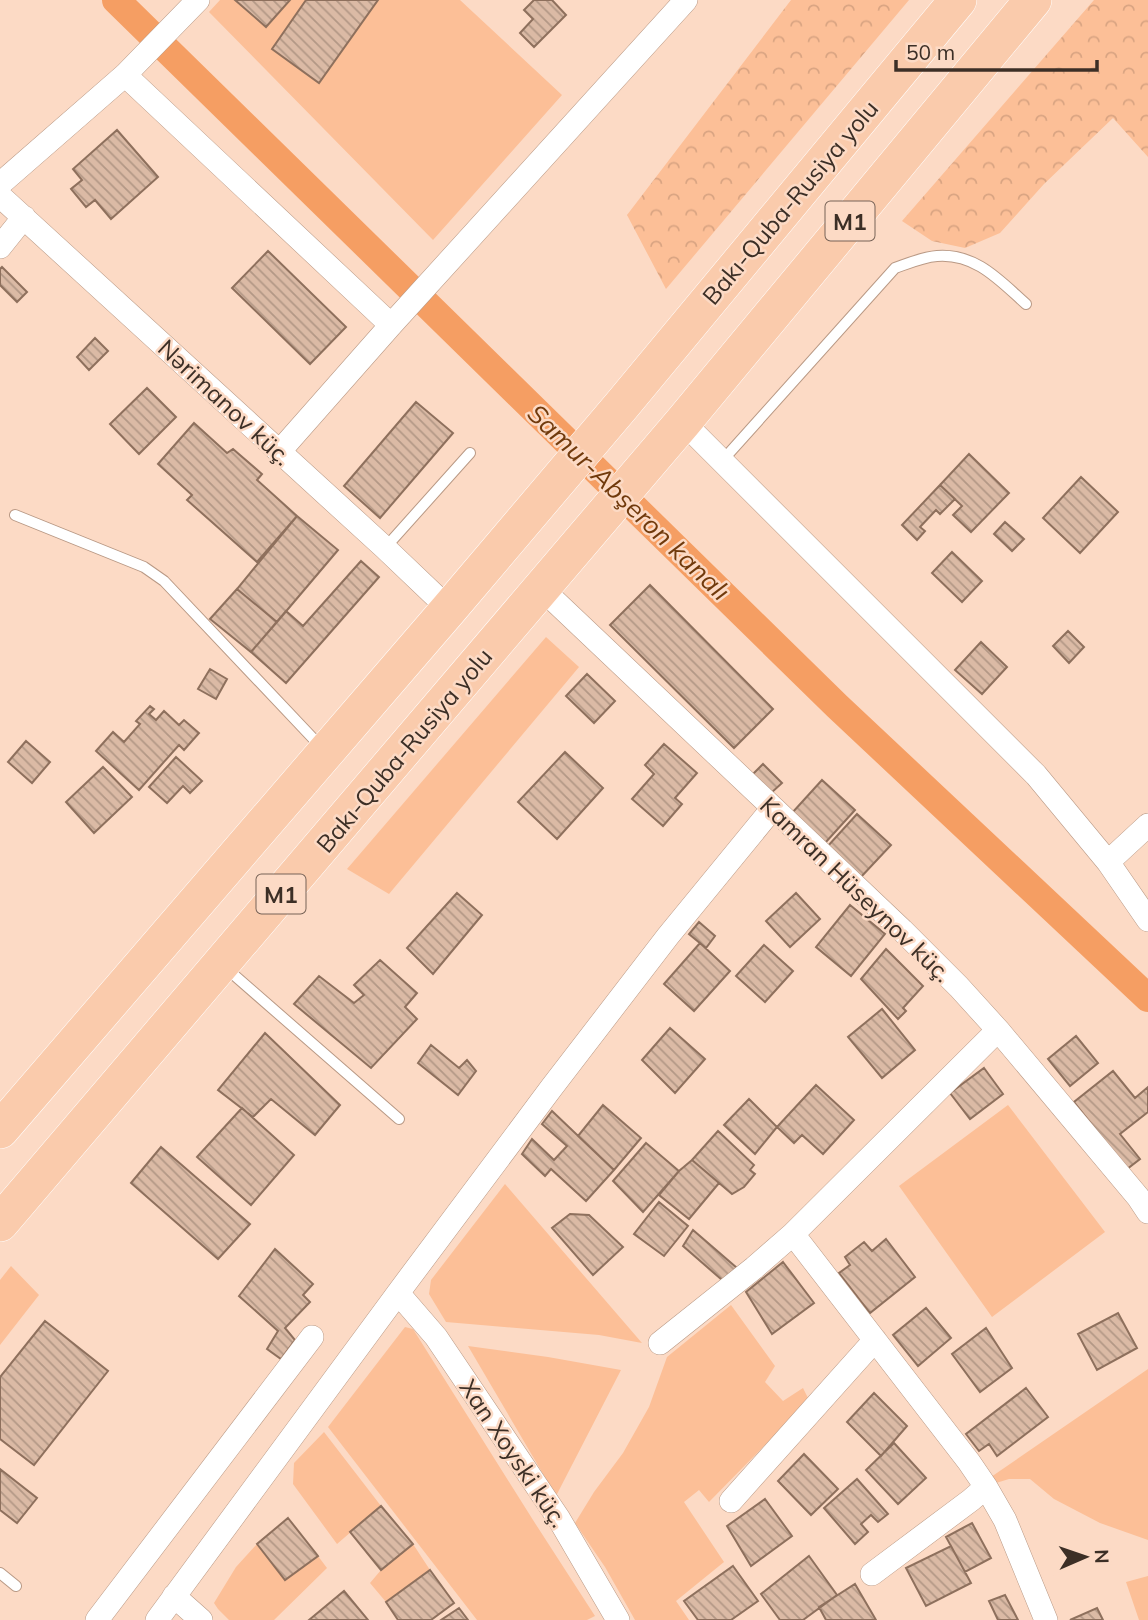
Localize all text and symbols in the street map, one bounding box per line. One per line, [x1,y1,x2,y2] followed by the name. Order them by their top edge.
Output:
[896,28,1097,72] scale bar
[906,39,955,65] text: 50 m
[696,94,884,310] street label: Bakı-Quba-Rusiya yolu
[826,202,874,241] road number: M1
[152,333,298,471] street label: Nərimanov küç.
[521,397,737,607] water label: Samur-Abşeron kanalı
[310,642,498,858] street label: Bakı-Quba-Rusiya yolu
[754,790,958,988] street label: Kamran Hüseynov küç.
[256,874,306,914] road number: M1
[453,1373,575,1533] street label: Xan Xoyski küç.
[1050,1522,1120,1592] north arrow
[1090,1549,1114,1564] text: N

